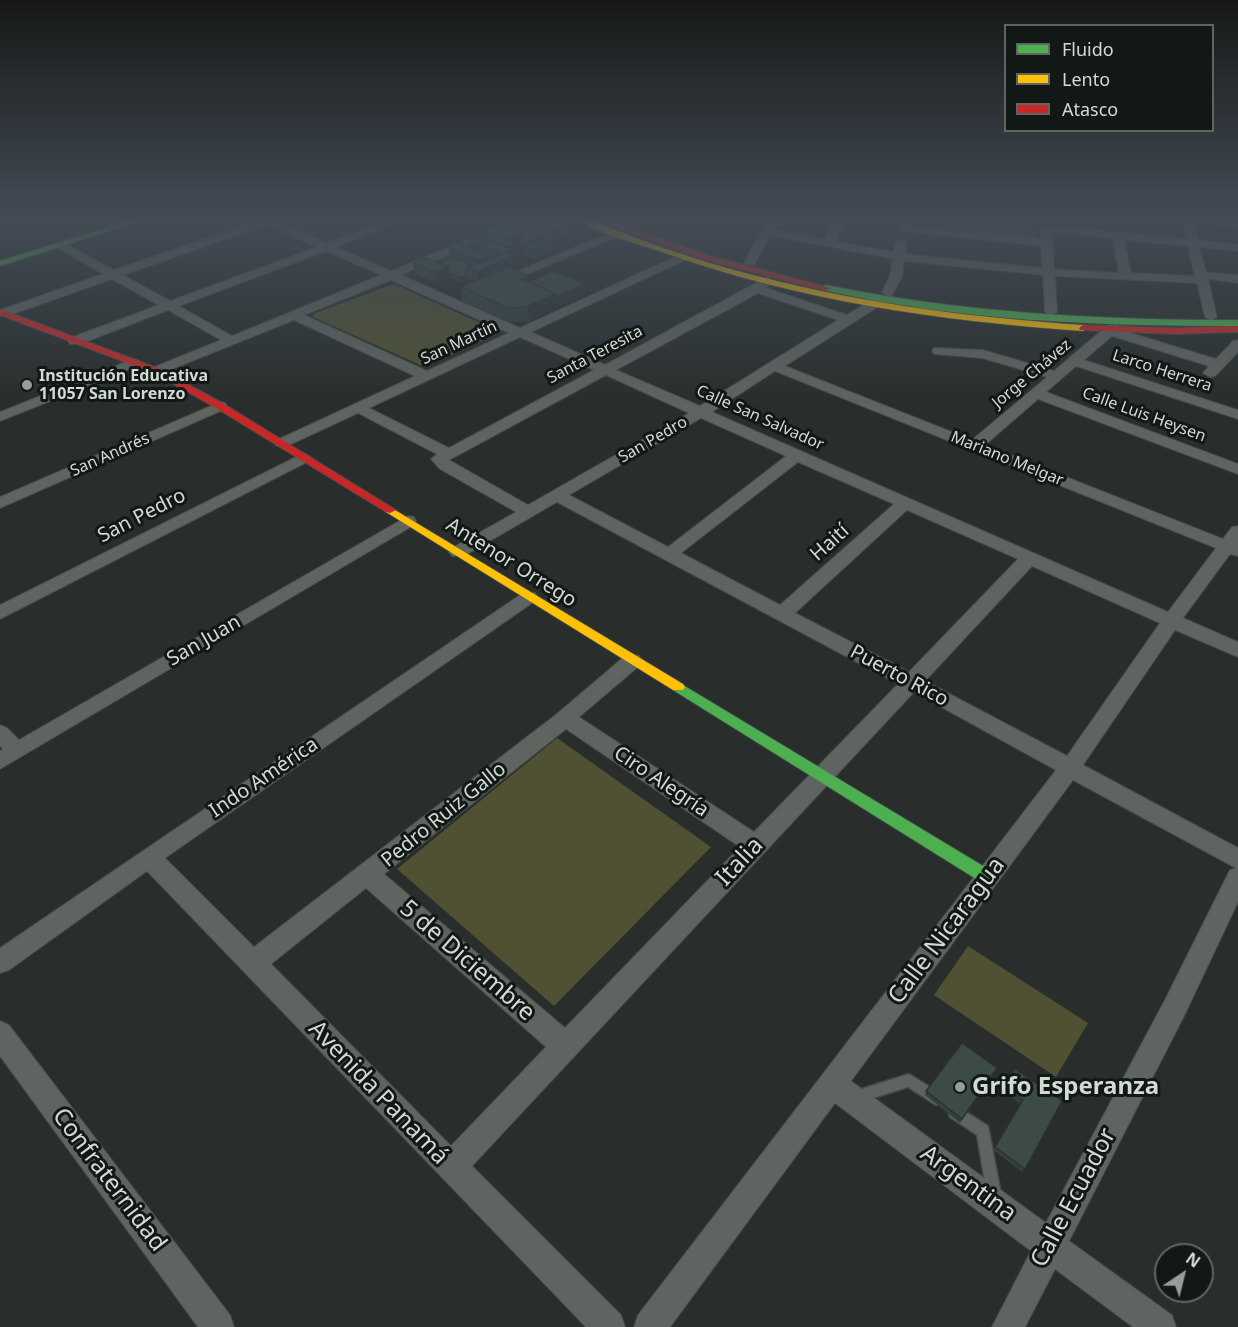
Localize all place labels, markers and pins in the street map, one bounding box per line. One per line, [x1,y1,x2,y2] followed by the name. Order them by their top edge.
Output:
[39,366,208,404] place label: Institución Educativa 11057 San Lorenzo
[20,378,34,392] marker: Institución Educativa 11057 San Lorenzo
[972,1073,1159,1101] place label: Grifo Esperanza
[953,1080,967,1094] marker: Grifo Esperanza

